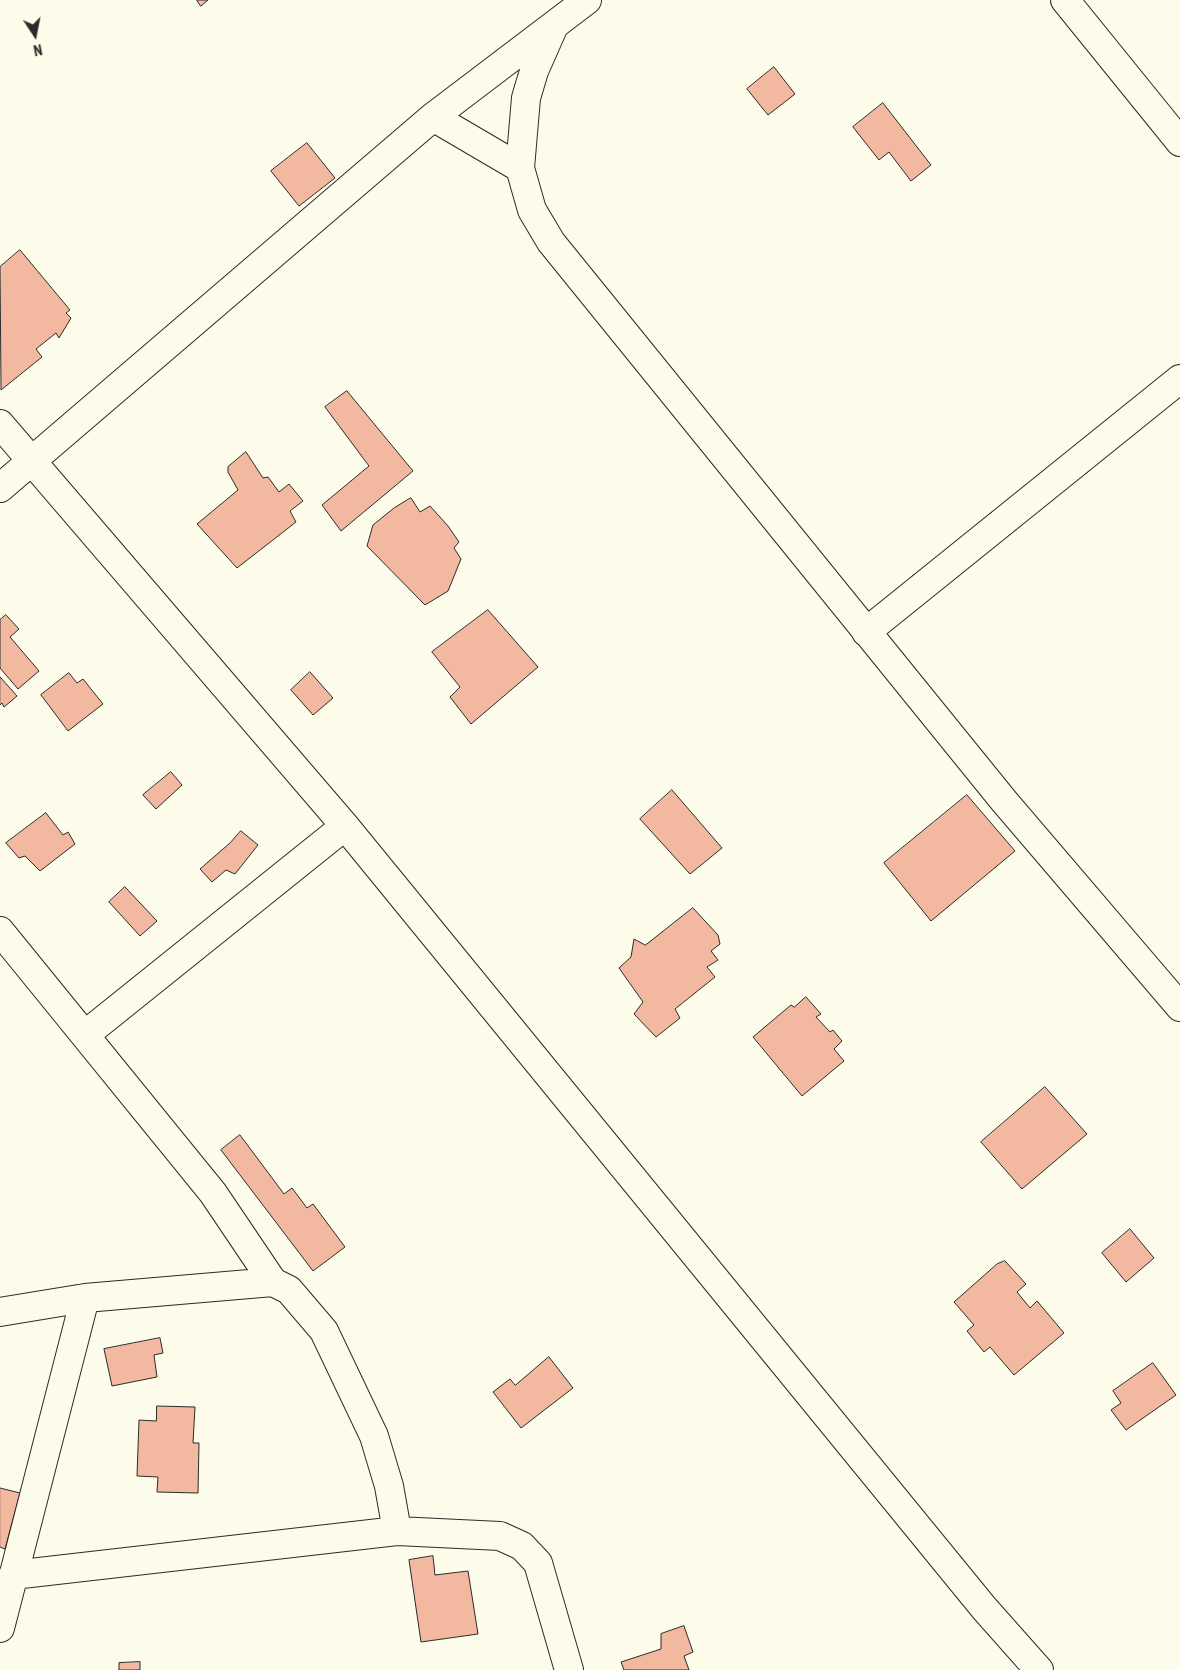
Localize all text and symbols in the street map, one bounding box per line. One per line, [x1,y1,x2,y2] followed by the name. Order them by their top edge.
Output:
[10,10,60,60] north arrow
[32,41,44,58] text: N

